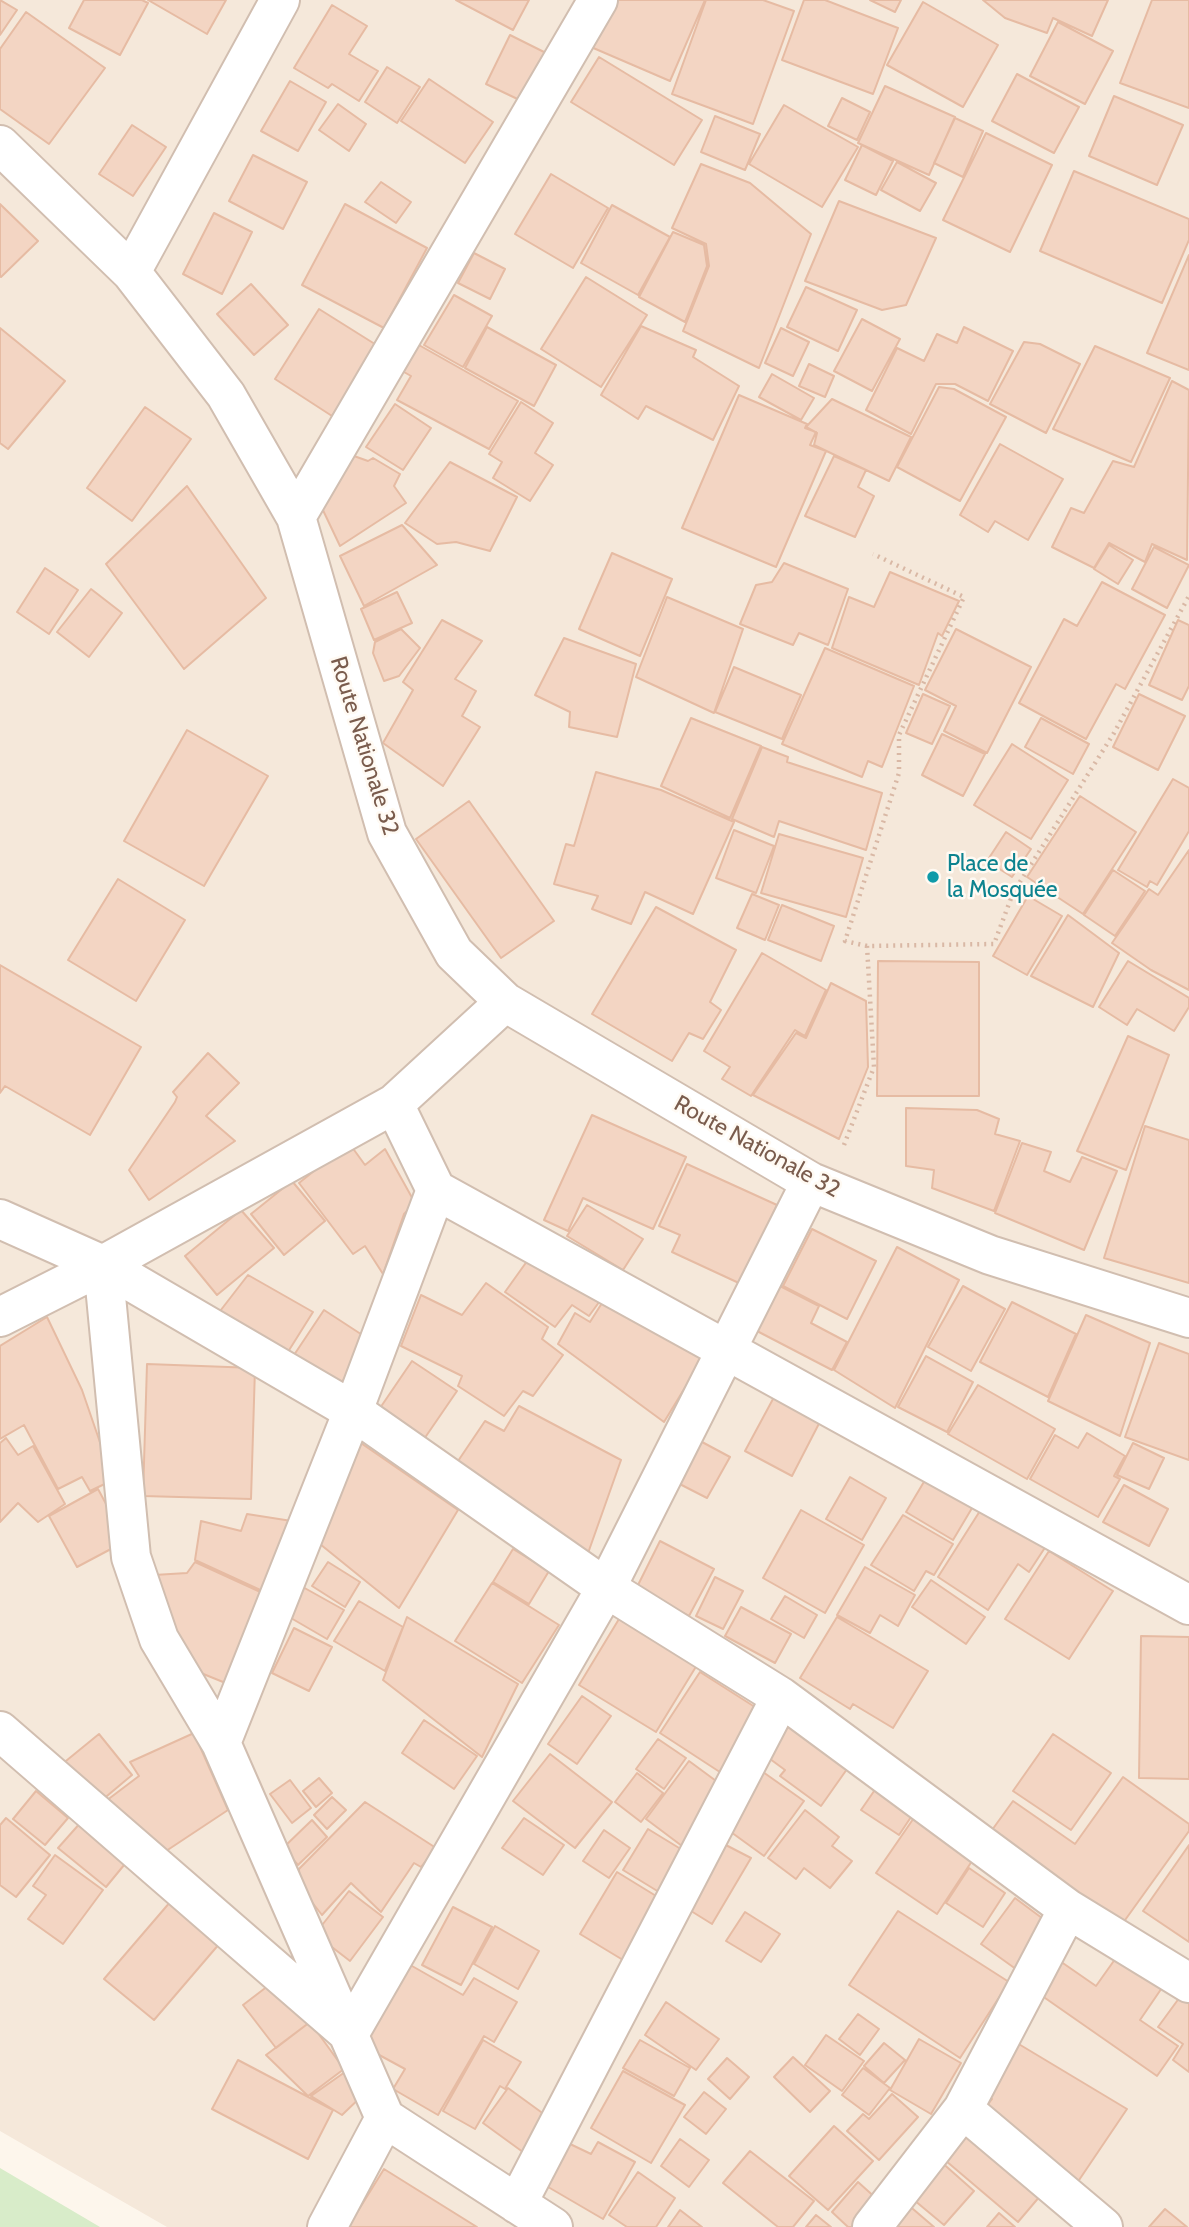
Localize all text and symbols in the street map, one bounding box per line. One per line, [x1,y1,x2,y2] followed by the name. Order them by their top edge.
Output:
[324,653,404,839] street label: Route Nationale 32
[947,850,1058,904] place label: Place de la Mosquée
[925,869,941,885] marker: Place de la Mosquée
[669,1090,845,1204] street label: Route Nationale 32

